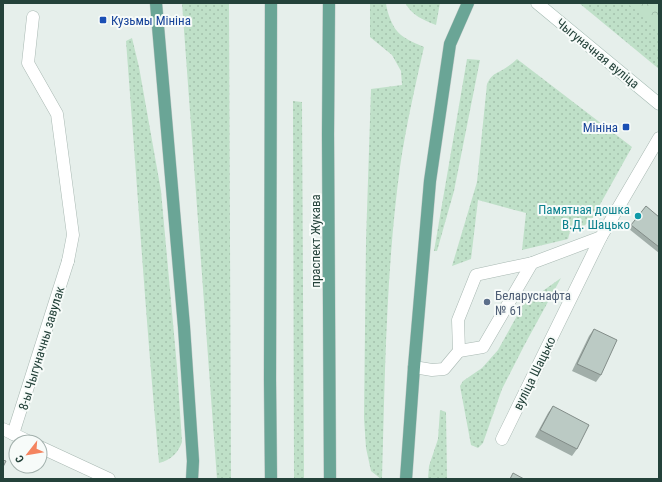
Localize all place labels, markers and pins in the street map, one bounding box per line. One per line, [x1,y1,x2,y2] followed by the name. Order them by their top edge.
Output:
[111,13,191,28] place label: Кузьмы Мініна
[98,15,108,25] marker: Кузьмы Мініна
[583,120,618,135] place label: Мініна
[621,122,631,132] marker: Мініна
[538,202,630,232] place label: Памятная дошка В.Д. Шацько
[633,211,643,221] marker: Памятная дошка В.Д. Шацько
[495,288,571,318] place label: Беларуснафта № 61
[482,297,492,307] marker: Беларуснафта № 61

